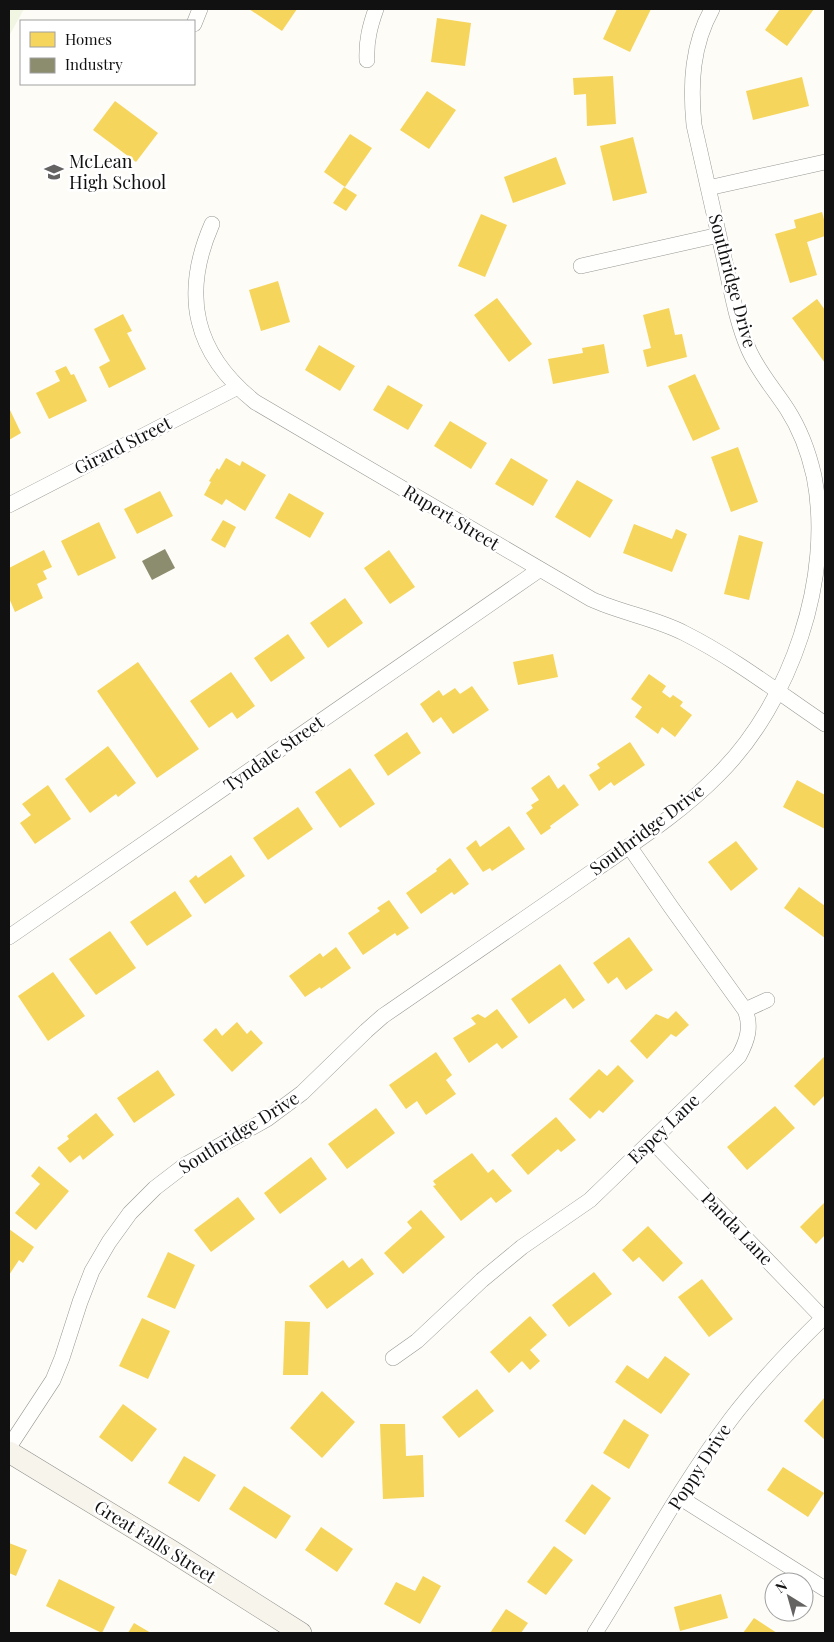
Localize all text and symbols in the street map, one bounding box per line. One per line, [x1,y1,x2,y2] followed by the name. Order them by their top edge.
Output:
[20,20,195,85] legend
[65,29,112,49] text: Homes
[65,54,123,74] text: Industry
[69,149,166,194] place label: McLean High School
[43,161,65,183] school or university icon: McLean High School
[704,211,762,350] street label: Southridge Drive
[70,410,176,480] street label: Girard Street
[399,479,505,556] street label: Rupert Street
[218,709,329,797] street label: Tyndale Street
[584,778,709,880] street label: Southridge Drive
[174,1085,303,1179] street label: Southridge Drive
[622,1088,704,1168] street label: Espey Lane
[697,1186,779,1270] street label: Panda Lane
[662,1419,736,1514] street label: Poppy Drive
[90,1494,221,1588] street label: Great Falls Street
[764,1572,814,1622] north arrow
[771,1576,791,1597] text: N

